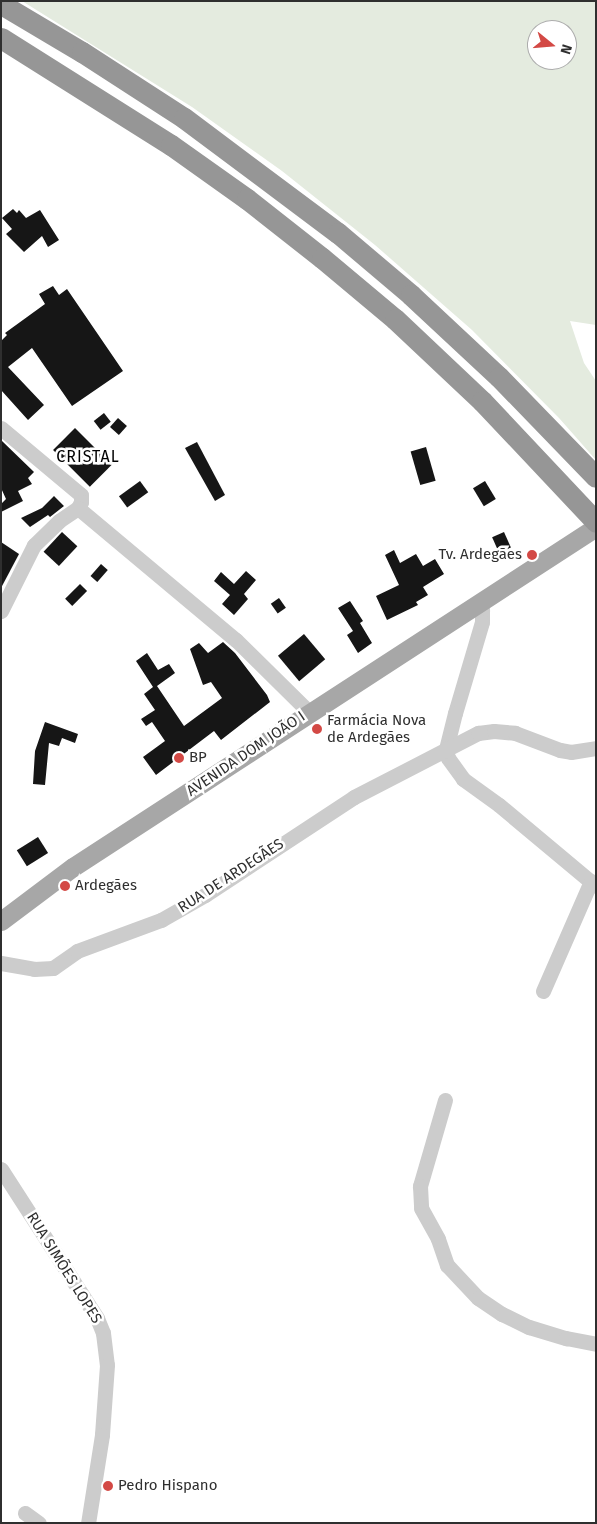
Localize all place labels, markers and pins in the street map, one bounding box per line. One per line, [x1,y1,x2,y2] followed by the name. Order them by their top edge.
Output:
[439,546,522,564] place label: Tv. Ardegães
[526,549,538,561] marker: Tv. Ardegães
[327,711,426,746] place label: Farmácia Nova de Ardegães
[311,723,323,735] marker: Farmácia Nova de Ardegães
[189,749,207,767] place label: BP
[173,752,185,764] marker: BP
[75,877,137,895] place label: Ardegães
[59,880,71,892] marker: Ardegães
[118,1477,217,1495] place label: Pedro Hispano
[102,1480,114,1492] marker: Pedro Hispano

